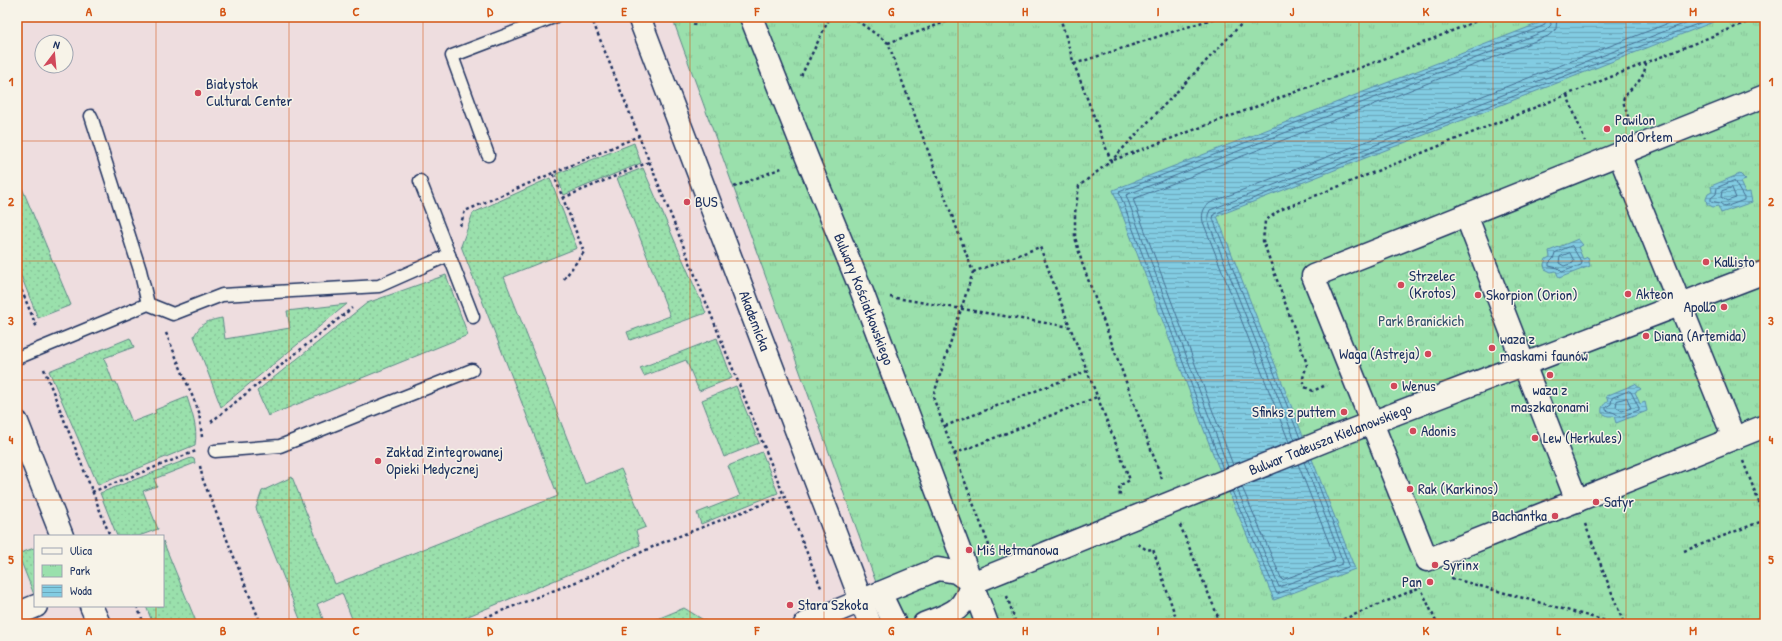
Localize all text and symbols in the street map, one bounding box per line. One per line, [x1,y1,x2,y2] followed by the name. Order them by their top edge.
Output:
[86,2,93,20] text: A
[220,2,227,20] text: B
[352,2,360,20] text: C
[487,2,494,20] text: D
[621,2,627,20] text: E
[754,2,761,20] text: F
[888,2,895,20] text: G
[1022,2,1028,20] text: H
[1156,2,1160,20] text: I
[1290,2,1295,20] text: J
[1423,2,1430,20] text: K
[1557,2,1562,20] text: L
[1689,2,1697,20] text: M
[34,34,74,74] north arrow
[52,37,62,52] text: N
[9,72,14,90] text: 1
[1769,72,1774,90] text: 1
[206,73,293,111] place label: Białystok Cultural Center
[193,88,203,98] marker: Białystok Cultural Center
[1615,109,1673,147] place label: Pawilon pod Orłem
[1602,124,1612,134] marker: Pawilon pod Orłem
[695,191,718,212] place label: BUS
[8,192,15,210] text: 2
[1768,192,1775,210] text: 2
[682,197,692,207] marker: BUS
[829,230,900,368] street label: Bulwary Kościałkowskiego
[1714,251,1755,272] place label: Kallisto
[1701,257,1711,267] marker: Kallisto
[1409,265,1456,303] place label: Strzelec (Krotos)
[1396,280,1406,290] marker: Strzelec (Krotos)
[1636,283,1674,304] place label: Akteon
[1486,284,1578,305] place label: Skorpion (Orion)
[734,287,776,354] street label: Akademicka
[1623,289,1633,299] marker: Akteon
[1473,290,1483,300] marker: Skorpion (Orion)
[1684,296,1716,317] place label: Apollo
[1719,302,1729,312] marker: Apollo
[1378,310,1464,331] park label: Park Branickich
[8,311,14,329] text: 3
[1768,311,1774,329] text: 3
[1654,325,1746,346] place label: Diana (Artemida)
[1500,328,1588,366] place label: waza z maskami faunów
[1641,331,1651,341] marker: Diana (Artemida)
[1339,343,1420,364] place label: Waga (Astreja)
[1487,343,1497,353] marker: waza z maskami faunów
[1423,349,1433,359] marker: Waga (Astreja)
[1545,370,1555,380] marker: waza z maszkaronami
[1402,375,1436,396] place label: Wenus
[1511,379,1589,417] place label: waza z maszkaronami
[1389,381,1399,391] marker: Wenus
[1246,397,1414,480] street label: Bulwar Tadeusza Kielanowskiego
[1252,401,1336,422] place label: Sfinks z puttem
[1339,407,1349,417] marker: Sfinks z puttem
[1421,420,1456,441] place label: Adonis
[1408,426,1418,436] marker: Adonis
[1543,427,1622,448] place label: Lew (Herkules)
[9,430,14,448] text: 4
[1769,430,1774,448] text: 4
[1530,433,1540,443] marker: Lew (Herkules)
[386,441,503,479] place label: Zakład Zintegrowanej Opieki Medycznej
[373,456,383,466] marker: Zakład Zintegrowanej Opieki Medycznej
[1418,478,1499,499] place label: Rak (Karkinos)
[1405,484,1415,494] marker: Rak (Karkinos)
[1604,491,1634,512] place label: Satyr
[1591,497,1601,507] marker: Satyr
[1491,505,1547,526] place label: Bachantka
[1550,511,1560,521] marker: Bachantka
[34,535,164,607] legend
[977,539,1059,560] place label: Miś Hetmanowa
[70,542,92,559] text: Ulica
[964,545,974,555] marker: Miś Hetmanowa
[8,550,14,568] text: 5
[1768,550,1774,568] text: 5
[1443,554,1479,575] place label: Syrinx
[1430,560,1440,570] marker: Syrinx
[70,562,90,579] text: Park
[1402,571,1422,592] place label: Pan
[1425,577,1435,587] marker: Pan
[70,582,92,599] text: Woda
[798,594,868,615] place label: Stara Szkoła
[785,600,795,610] marker: Stara Szkoła
[86,621,93,639] text: A
[220,621,227,639] text: B
[352,621,360,639] text: C
[487,621,494,639] text: D
[621,621,627,639] text: E
[754,621,761,639] text: F
[888,621,895,639] text: G
[1022,621,1028,639] text: H
[1156,621,1160,639] text: I
[1290,621,1295,639] text: J
[1423,621,1430,639] text: K
[1557,621,1562,639] text: L
[1689,621,1697,639] text: M

